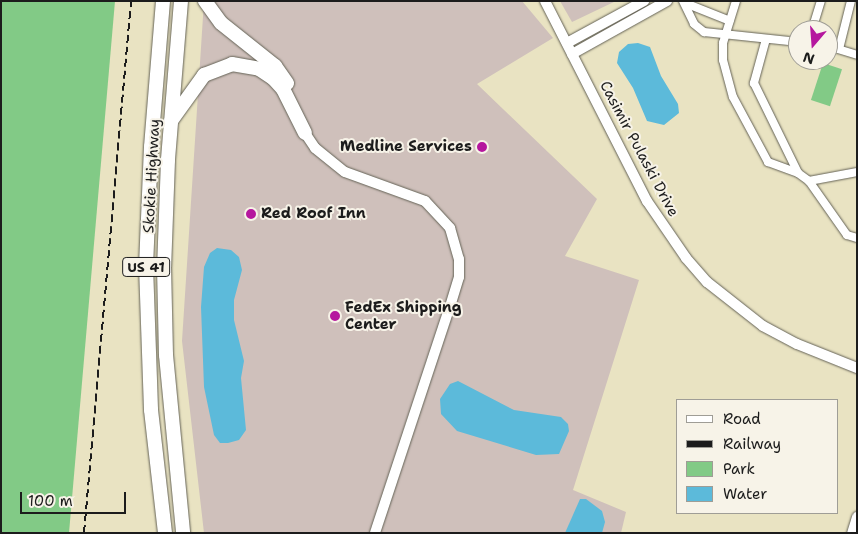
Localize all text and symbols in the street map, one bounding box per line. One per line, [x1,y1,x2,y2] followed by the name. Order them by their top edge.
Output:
[788,20,838,70] north arrow
[801,48,817,69] text: N
[596,78,682,220] street label: Casimir Pulaski Drive
[140,118,164,234] street label: Skokie Highway
[340,138,472,156] place label: Medline Services
[476,141,488,153] marker: Medline Services
[261,205,366,223] place label: Red Roof Inn
[245,208,257,220] marker: Red Roof Inn
[121,256,171,278] road number: US 41
[345,298,462,333] place label: FedEx Shipping Center
[329,310,341,322] marker: FedEx Shipping Center
[676,399,838,514] legend
[723,409,761,429] text: Road
[723,434,781,454] text: Railway
[723,459,755,479] text: Park
[22,482,129,514] scale bar
[723,484,767,504] text: Water
[28,491,73,511] text: 100 m

